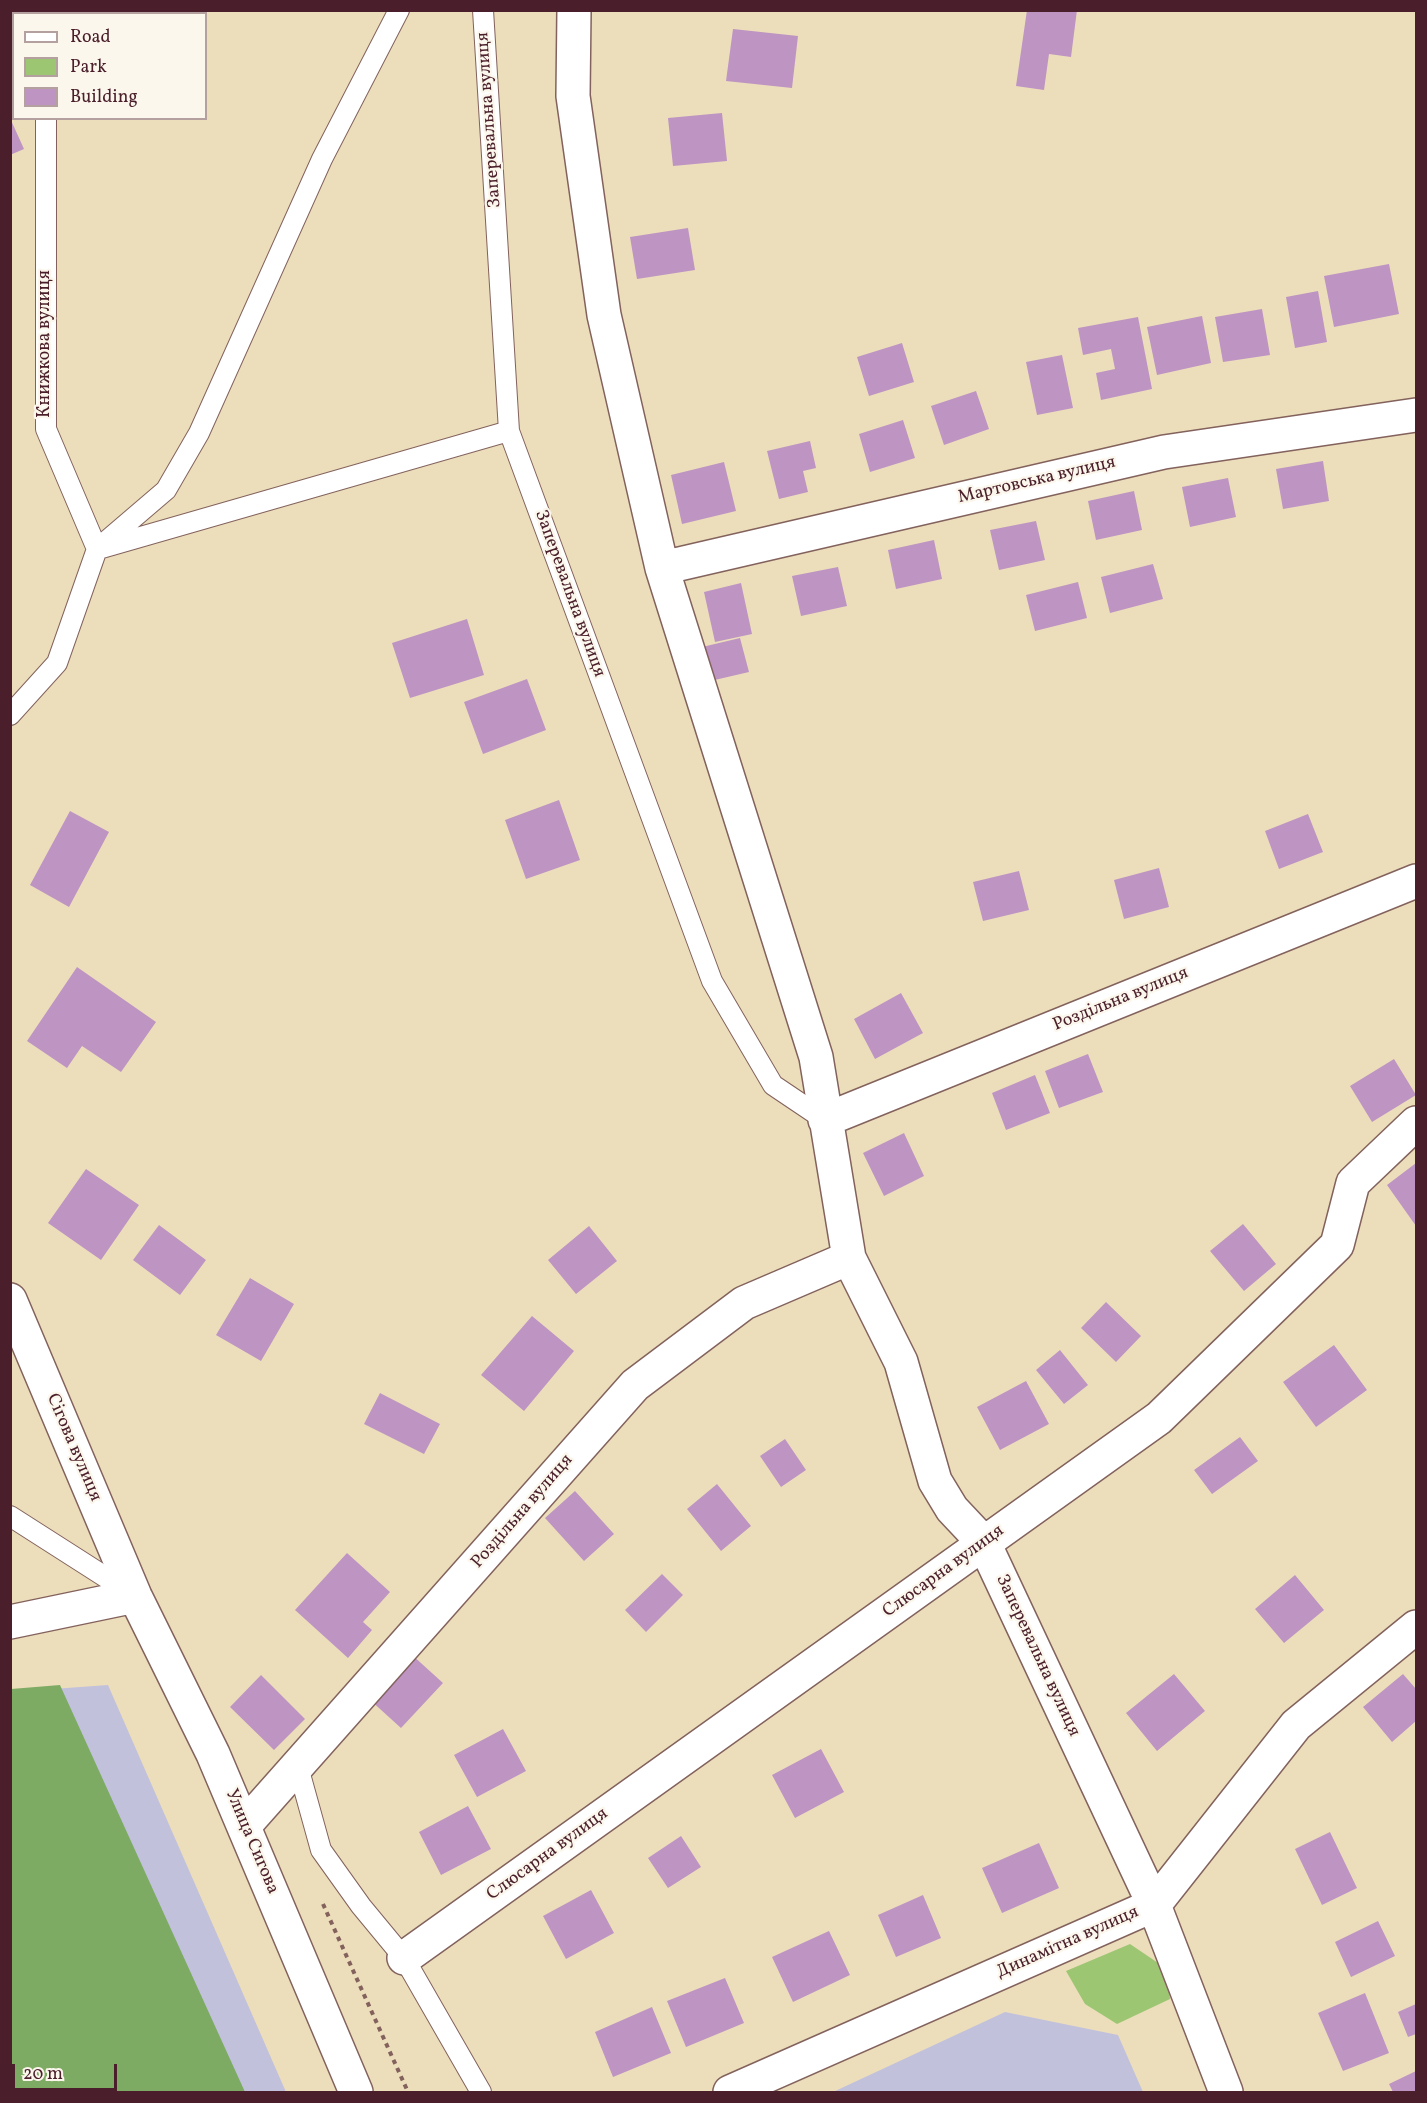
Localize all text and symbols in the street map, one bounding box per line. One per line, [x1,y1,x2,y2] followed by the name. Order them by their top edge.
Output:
[12,12,207,120] legend
[70,25,111,50] text: Road
[473,31,507,209] street label: Заперевальна вулиця
[70,55,107,80] text: Park
[70,85,138,110] text: Building
[35,270,57,418] street label: Книжкова вулиця
[956,452,1118,510] street label: Мартовська вулиця
[529,508,609,680] street label: Заперевальна вулиця
[1050,963,1192,1037] street label: Роздільна вулиця
[41,1391,105,1505] street label: Сігова вулиця
[468,1451,578,1573] street label: Роздільна вулиця
[879,1521,1009,1623] street label: Слюсарна вулиця
[990,1572,1084,1740] street label: Заперевальна вулиця
[219,1786,283,1898] street label: Улица Сигова
[483,1804,613,1906] street label: Слюсарна вулиця
[994,1902,1142,1984] street label: Динамітна вулиця
[15,2052,120,2090] scale bar
[23,2062,63,2087] text: 20 m

